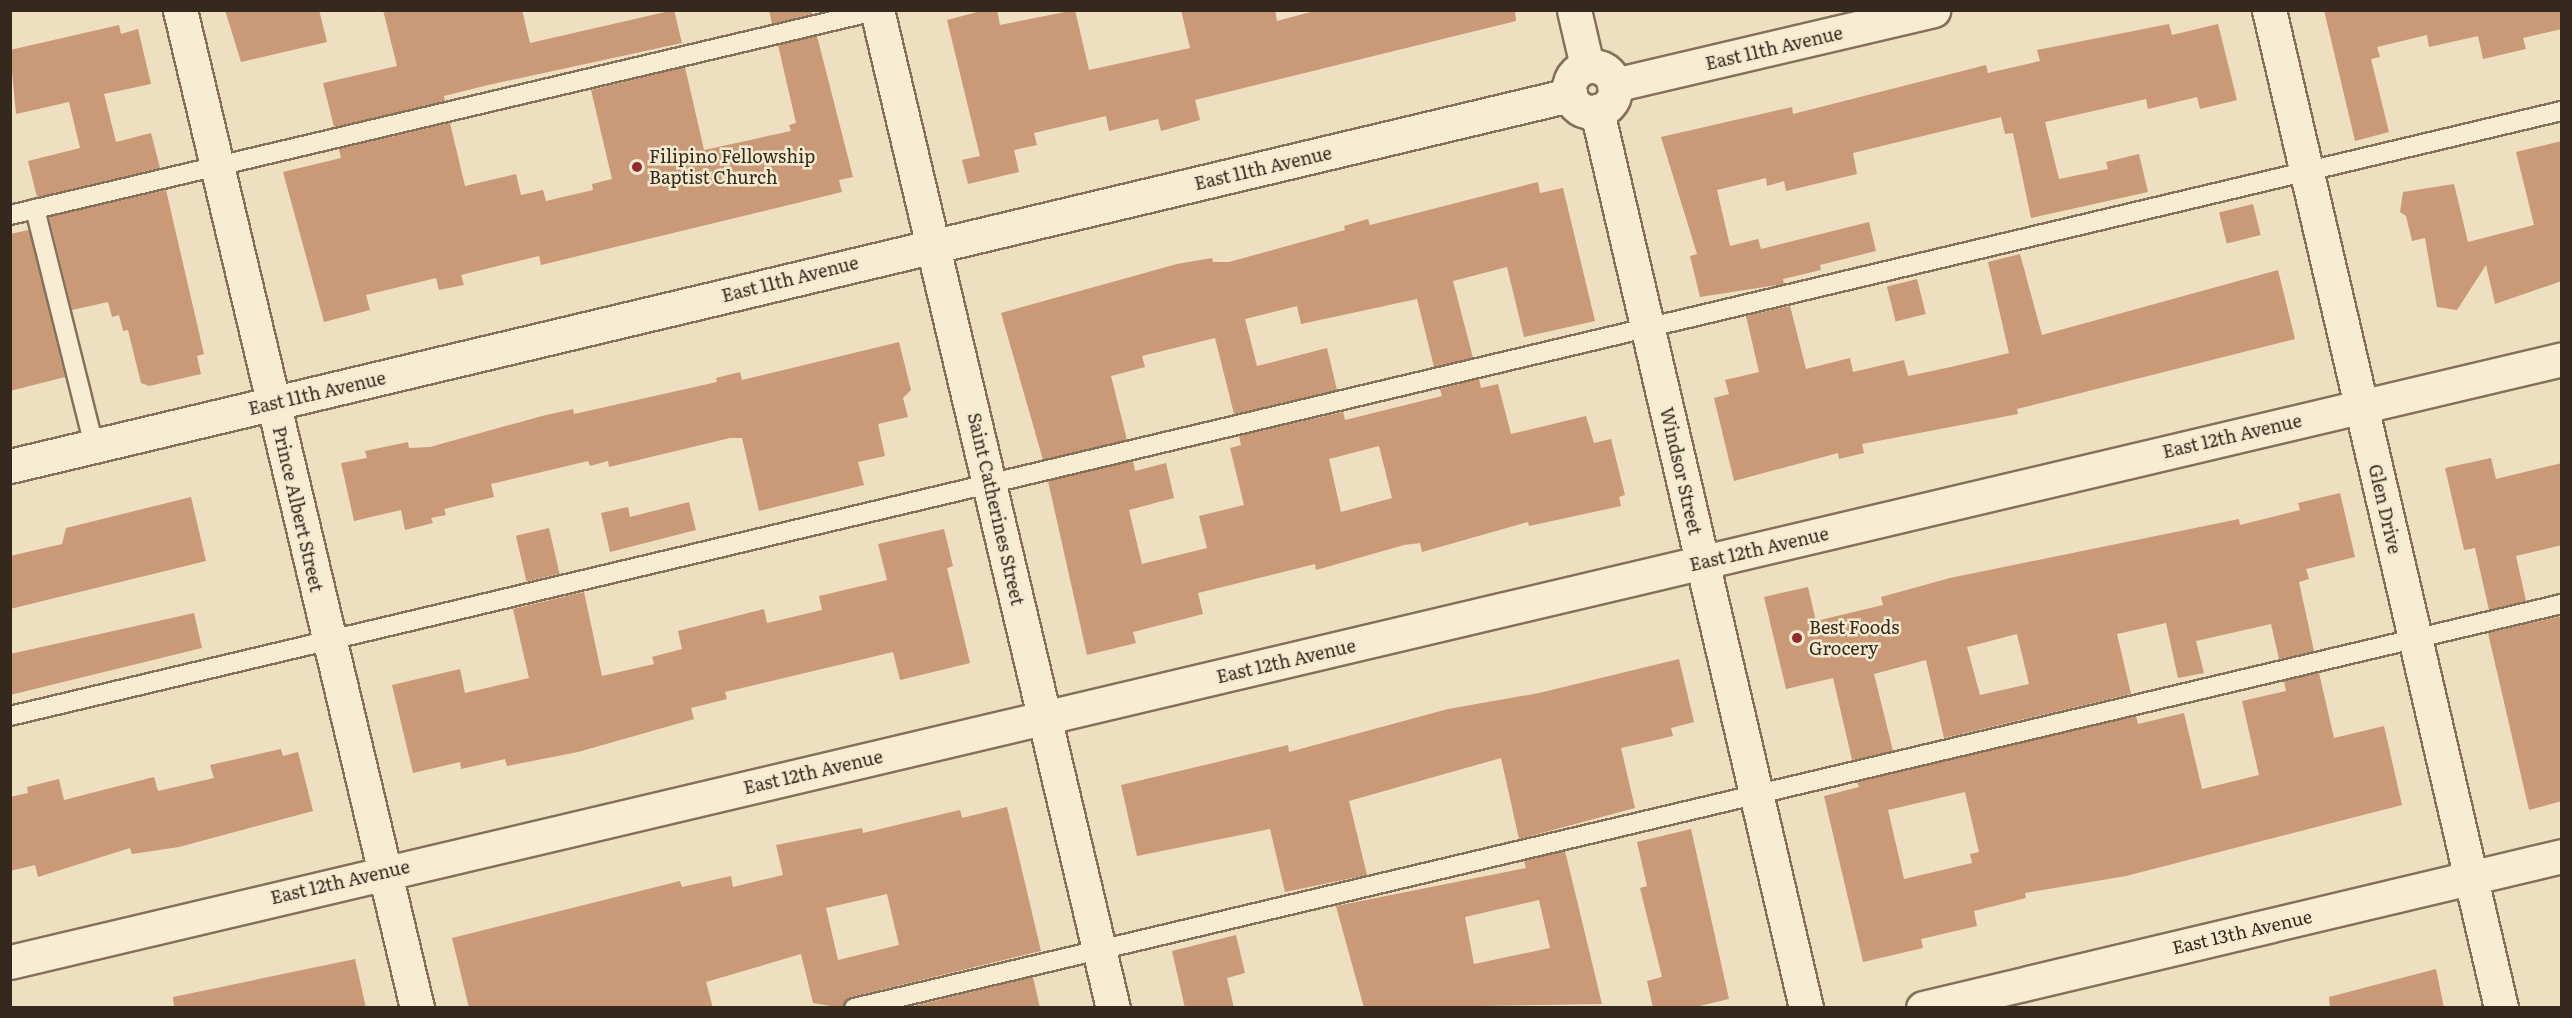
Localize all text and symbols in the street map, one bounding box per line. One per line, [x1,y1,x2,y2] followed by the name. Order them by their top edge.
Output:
[1703,22,1845,74] street label: East 11th Avenue
[1192,142,1334,194] street label: East 11th Avenue
[649,146,815,188] place label: Filipino Fellowship Baptist Church
[630,160,644,174] marker: Filipino Fellowship Baptist Church
[719,252,861,306] street label: East 11th Avenue
[246,367,388,419] street label: East 11th Avenue
[1656,405,1706,537] street label: Windsor Street
[2160,409,2304,463] street label: East 12th Avenue
[963,411,1029,607] street label: Saint Catherines Street
[268,424,328,594] street label: Prince Albert Street
[2364,462,2406,556] street label: Glen Drive
[1687,522,1831,576] street label: East 12th Avenue
[1809,617,1899,660] place label: Best Foods Grocery
[1790,631,1804,645] marker: Best Foods Grocery
[1214,634,1358,688] street label: East 12th Avenue
[741,745,885,799] street label: East 12th Avenue
[268,855,412,909] street label: East 12th Avenue
[2170,905,2314,959] street label: East 13th Avenue

